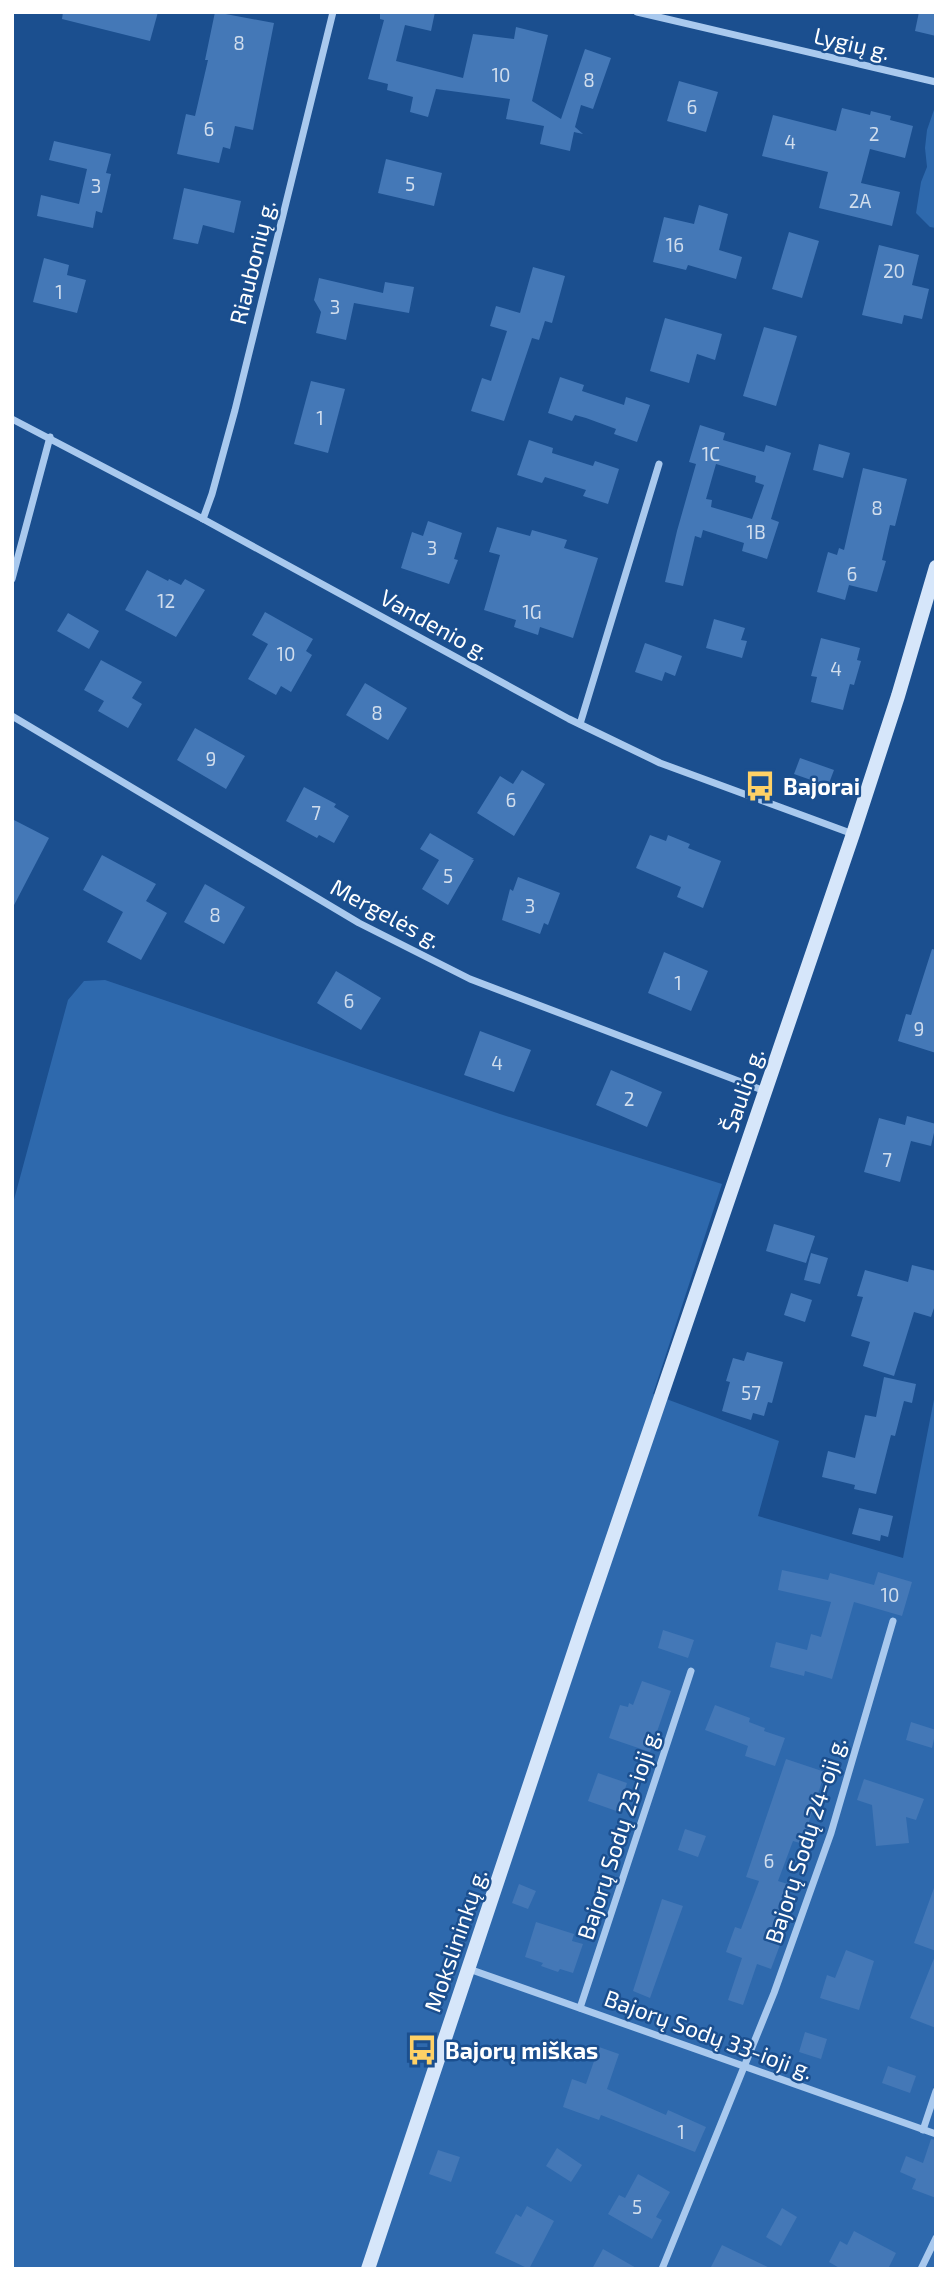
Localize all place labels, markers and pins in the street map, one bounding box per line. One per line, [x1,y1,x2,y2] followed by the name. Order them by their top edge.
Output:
[743,769,777,803] bus stop icon: Bajorai
[783,772,860,800] place label: Bajorai
[405,2033,439,2067] bus stop icon: Bajorų miškas
[445,2036,598,2064] place label: Bajorų miškas

